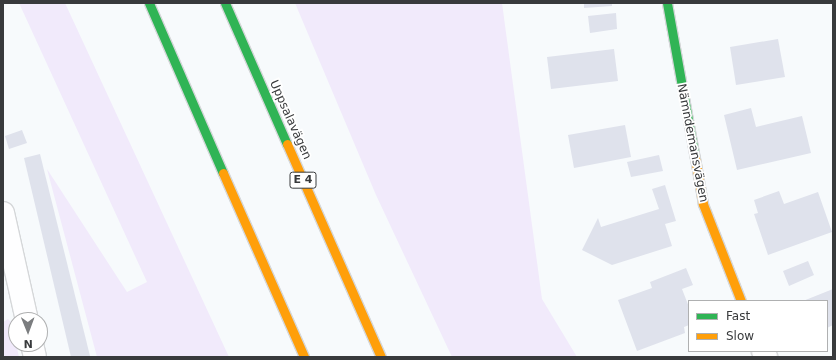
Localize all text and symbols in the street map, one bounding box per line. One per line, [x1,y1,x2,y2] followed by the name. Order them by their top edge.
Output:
[266,78,314,162] street label: Uppsalavägen
[673,82,711,204] street label: Nämndemansvägen
[289,171,317,189] road number: E 4
[688,300,828,352] legend
[726,309,750,323] text: Fast
[8,312,48,352] north arrow
[726,329,754,343] text: Slow
[23,337,33,350] text: N

